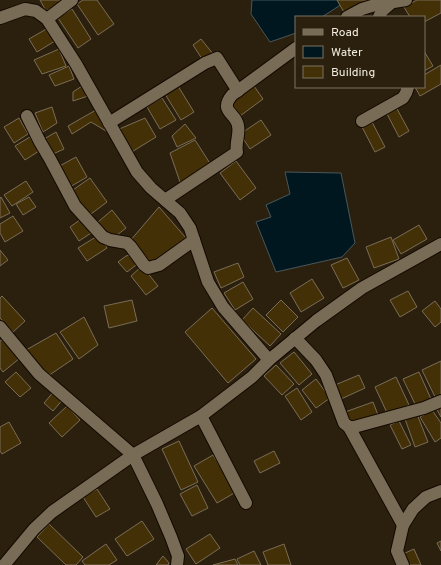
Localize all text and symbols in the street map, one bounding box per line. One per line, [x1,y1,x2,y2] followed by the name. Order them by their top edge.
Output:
[295,16,425,88] legend
[331,25,359,41] text: Road
[331,45,363,61] text: Water
[331,65,375,81] text: Building

